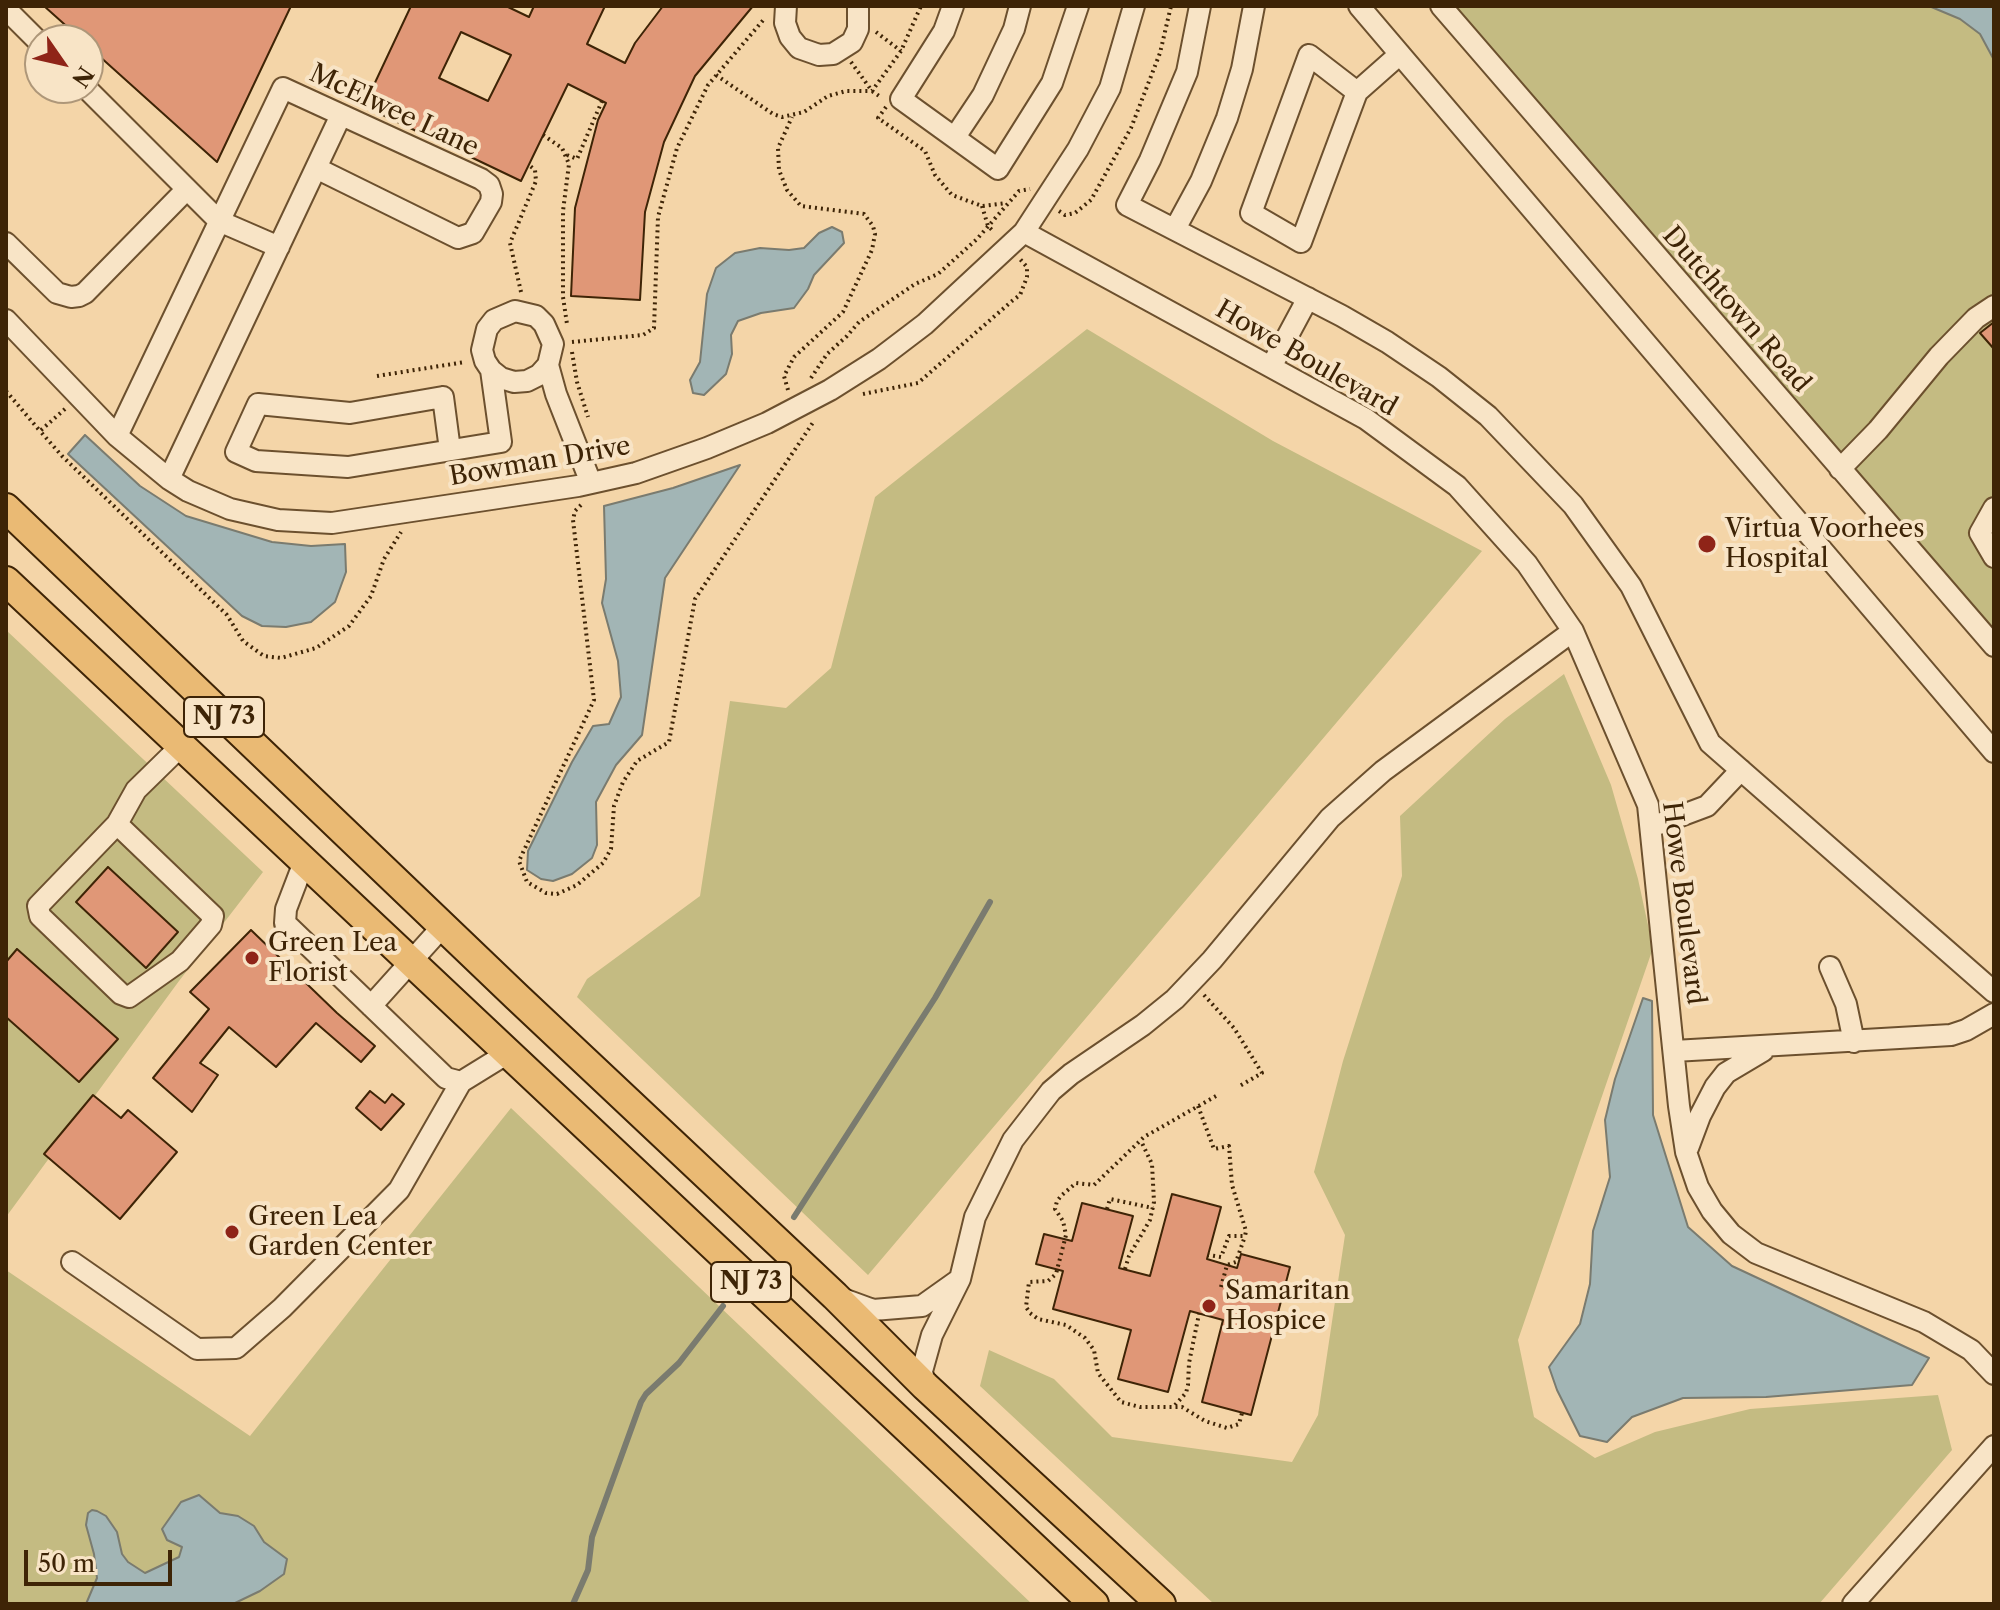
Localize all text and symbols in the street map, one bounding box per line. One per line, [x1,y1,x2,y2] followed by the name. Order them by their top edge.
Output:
[24,24,104,104] north arrow
[304,58,484,164] street label: McElwee Lane
[66,61,99,92] text: N
[1655,221,1817,399] street label: Dutchtown Road
[1210,294,1402,424] street label: Howe Boulevard
[447,431,633,493] street label: Bowman Drive
[1725,513,1924,574] place label: Virtua Voorhees Hospital
[1696,533,1718,555] marker: Virtua Voorhees Hospital
[184,697,264,737] road number: NJ 73
[1655,800,1711,1006] street label: Howe Boulevard
[268,927,397,988] place label: Green Lea Florist
[243,949,261,967] marker: Green Lea Florist
[248,1201,432,1262] place label: Green Lea Garden Center
[223,1223,241,1241] marker: Green Lea Garden Center
[711,1262,791,1302] road number: NJ 73
[1225,1275,1350,1336] place label: Samaritan Hospice
[1200,1297,1218,1315] marker: Samaritan Hospice
[28,1534,176,1584] scale bar
[38,1549,95,1578] text: 50 m

